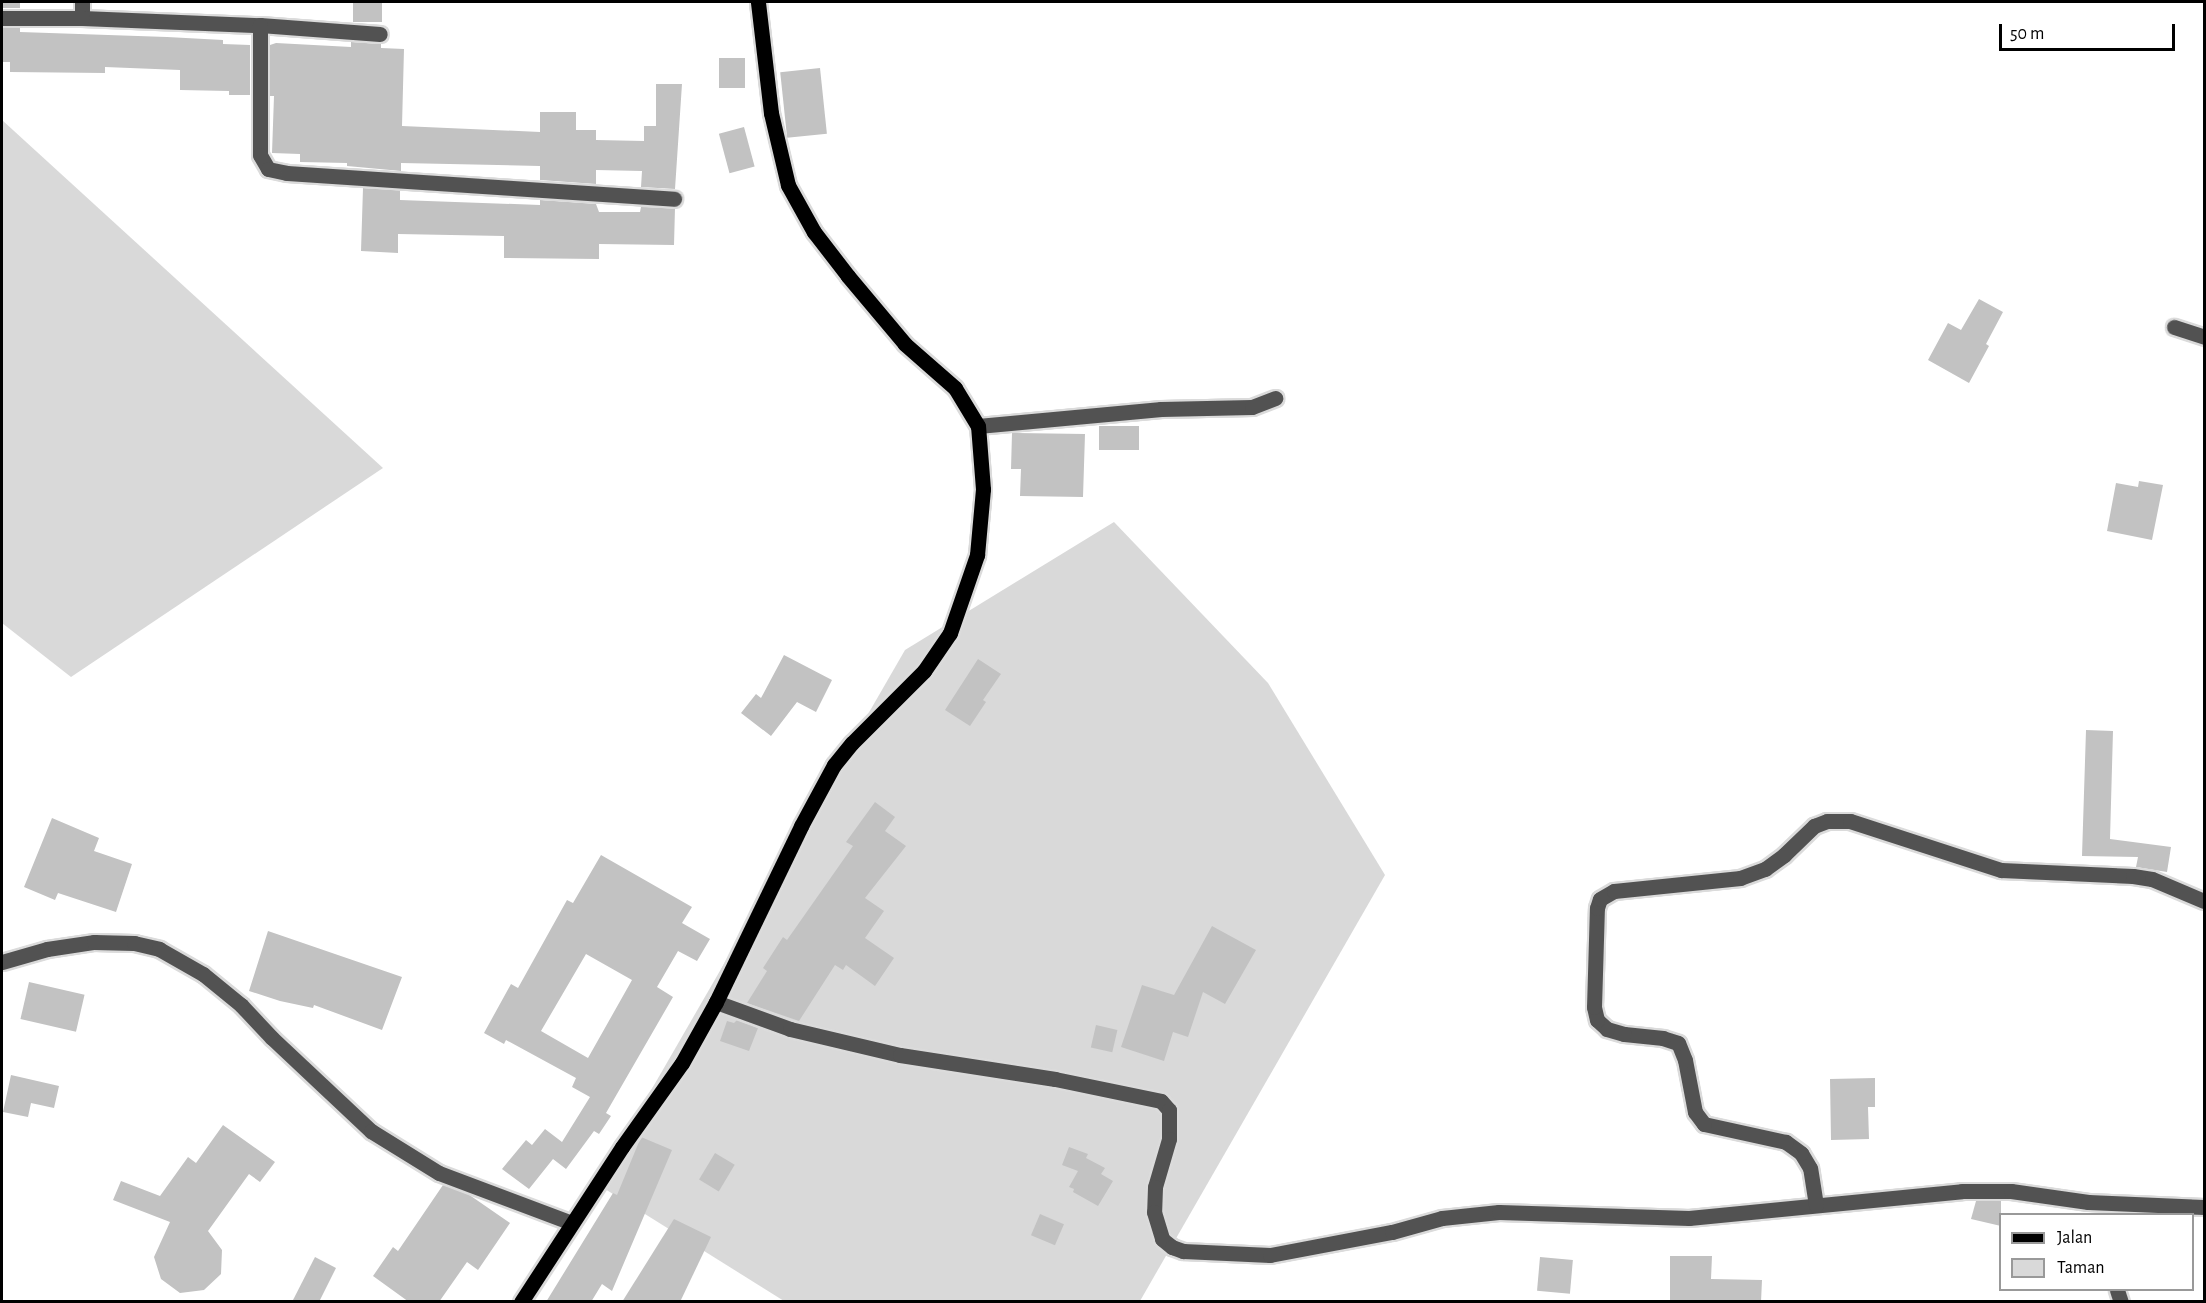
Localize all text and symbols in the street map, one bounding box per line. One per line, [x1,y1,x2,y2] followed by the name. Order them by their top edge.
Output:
[2002,12,2178,50] scale bar
[2010,25,2044,43] text: 50 m
[1999,1213,2194,1291] legend
[2057,1229,2092,1247] text: Jalan
[2057,1259,2105,1277] text: Taman

